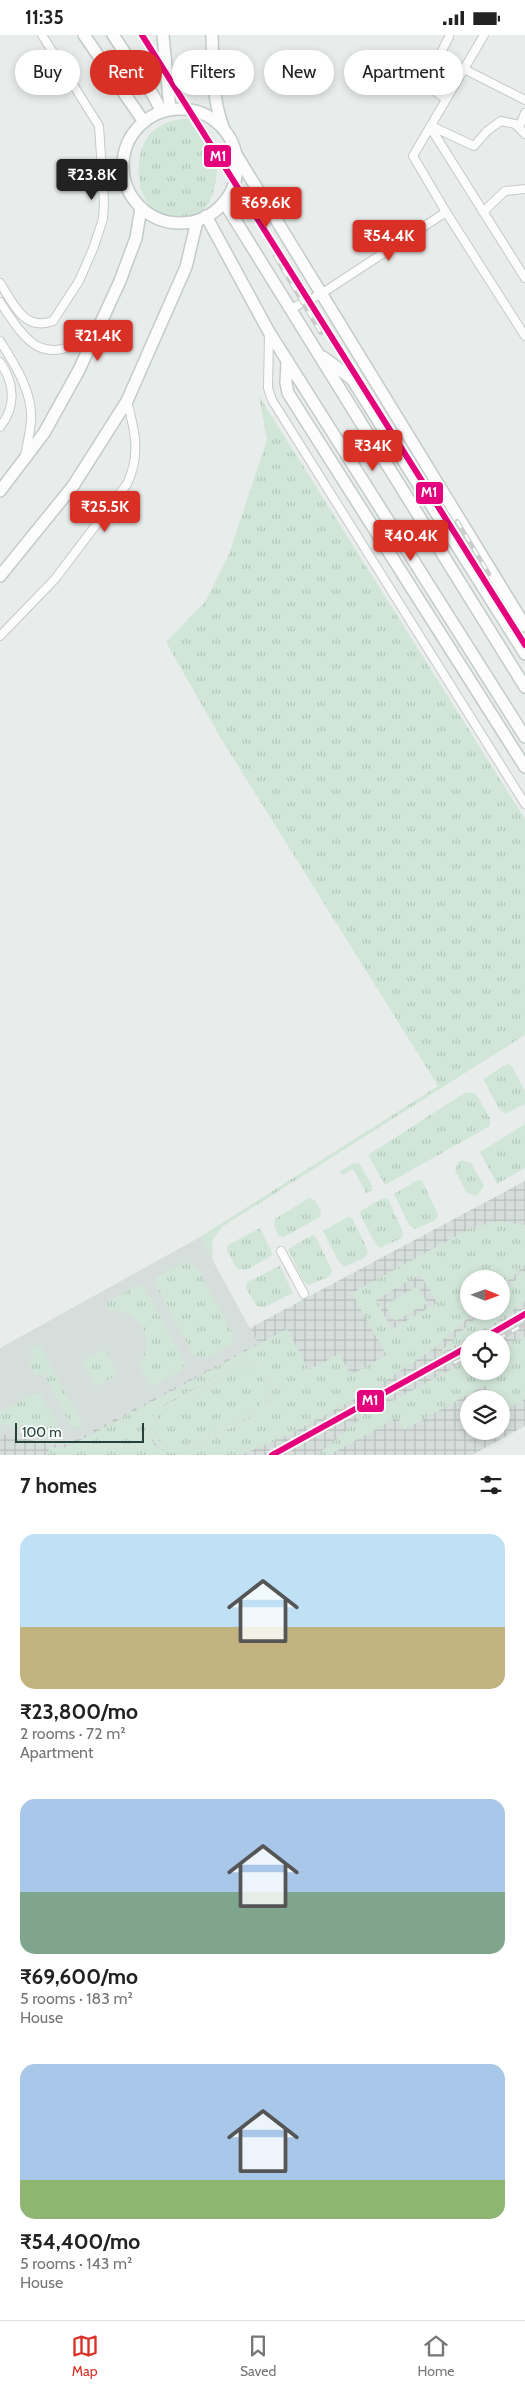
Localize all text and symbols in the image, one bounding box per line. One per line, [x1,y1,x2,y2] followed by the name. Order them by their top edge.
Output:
[25,6,64,29] text: 11:35
[15,50,80,95] chip: Buy
[90,50,162,95] chip: Rent
[172,50,254,95] chip: Filters
[264,50,334,95] chip: New
[344,50,463,95] chip: Apartment
[203,144,232,168] line badge: M1
[210,147,226,165] text: M1
[51,159,133,201] pin: ₹23.8K
[67,165,117,184] text: ₹23.8K
[225,187,307,229] pin: ₹69.6K
[241,193,291,212] text: ₹69.6K
[348,219,430,262] pin: ₹54.4K
[364,226,414,245] text: ₹54.4K
[57,319,139,362] pin: ₹21.4K
[75,326,121,345] text: ₹21.4K
[343,429,403,472] pin: ₹34K
[354,436,392,455] text: ₹34K
[415,481,444,505] line badge: M1
[421,483,437,501] text: M1
[64,491,146,533] pin: ₹25.5K
[81,497,129,516] text: ₹25.5K
[370,519,452,562] pin: ₹40.4K
[384,526,438,545] text: ₹40.4K
[460,1270,510,1320] north arrow
[460,1270,510,1440] map controls
[460,1330,510,1380] button: locate
[356,1389,385,1413] line badge: M1
[460,1390,510,1440] button: layers
[362,1391,378,1409] text: M1
[15,1420,144,1443] scale bar
[22,1423,62,1441] text: 100 m
[477,1471,505,1499] icon: filters
[20,1473,97,1498] text: 7 homes
[218,1566,308,1656] icon: home
[20,1699,138,1724] text: ₹23,800/mo
[20,1724,125,1743] text: 2 rooms · 72 m²
[20,1743,93,1762] text: Apartment
[218,1831,308,1921] icon: home
[20,1964,138,1989] text: ₹69,600/mo
[20,1989,133,2008] text: 5 rooms · 183 m²
[20,2008,63,2027] text: House
[218,2096,308,2186] icon: home
[20,2229,140,2254] text: ₹54,400/mo
[20,2254,132,2273] text: 5 rooms · 143 m²
[20,2273,63,2292] text: House
[71,2332,99,2380] tab: Map
[240,2332,276,2380] tab: Saved
[418,2332,454,2380] tab: Home

